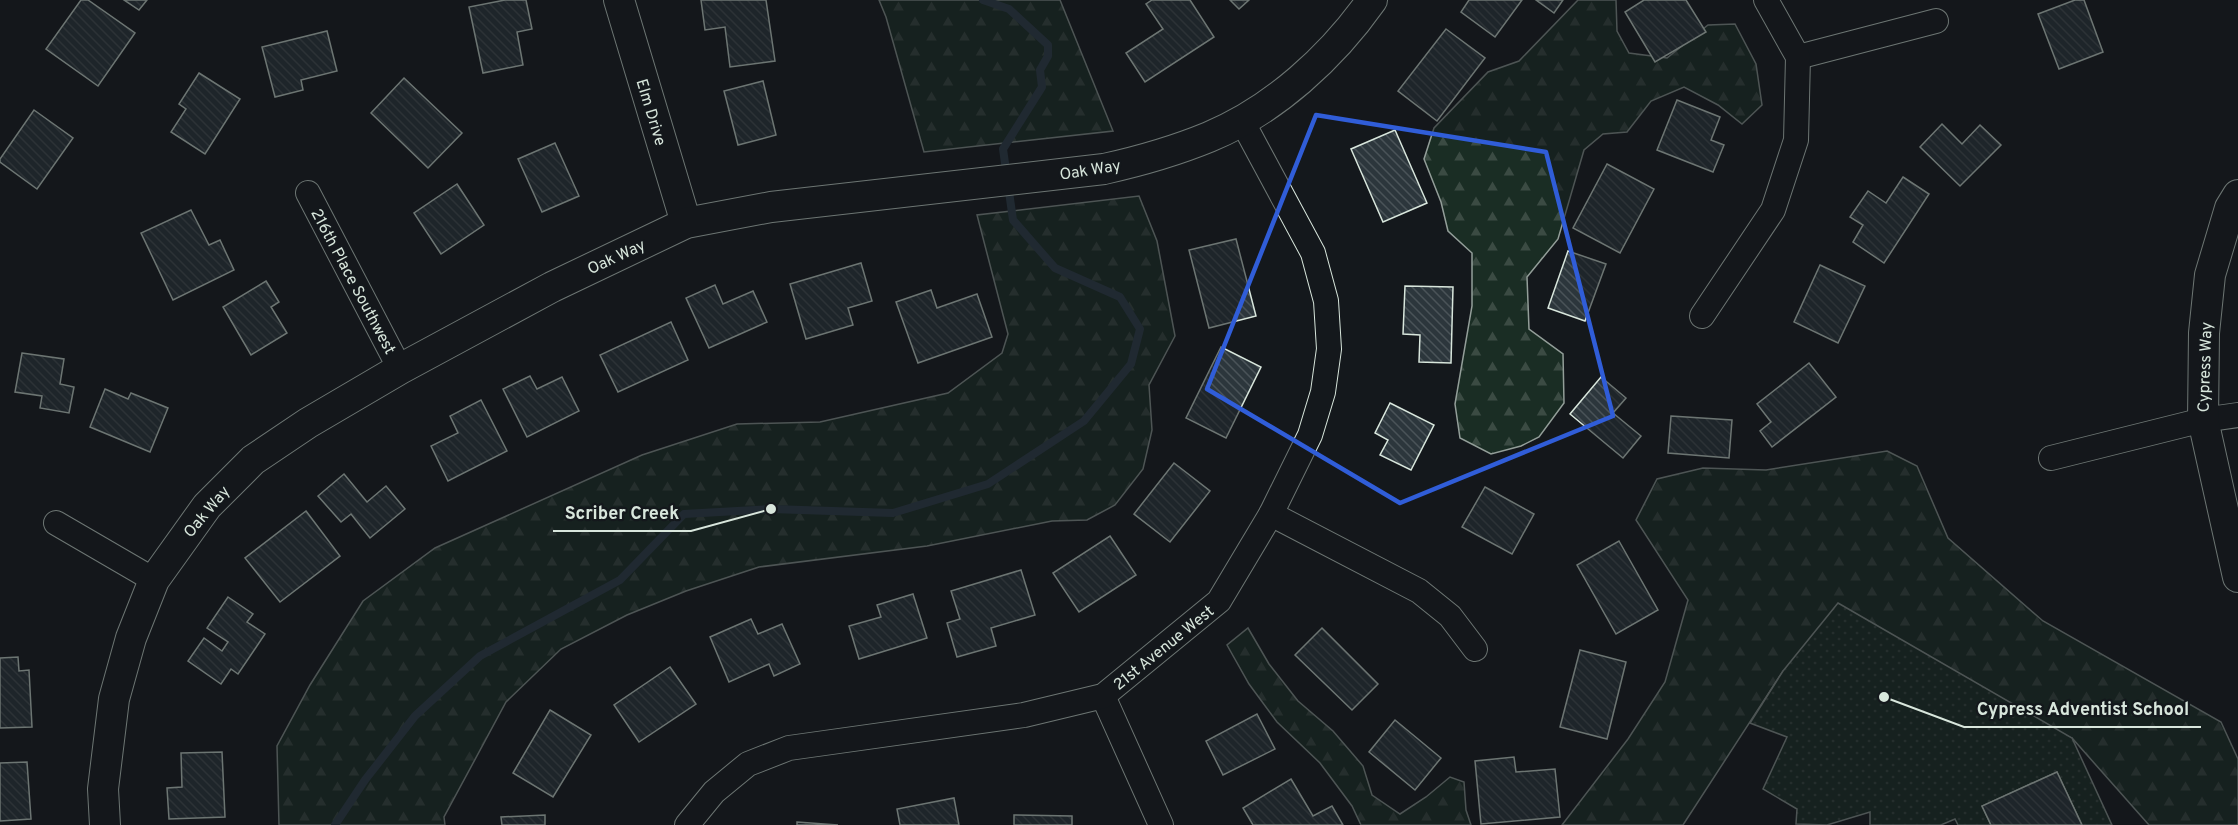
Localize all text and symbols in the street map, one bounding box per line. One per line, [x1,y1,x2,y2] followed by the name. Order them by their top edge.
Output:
[630,77,670,149] street label: Elm Drive
[1058,156,1122,186] street label: Oak Way
[305,206,399,358] street label: 216th Place Southwest
[585,236,649,280] street label: Oak Way
[2194,322,2218,413] street label: Cypress Way
[180,482,235,542] street label: Oak Way
[553,495,691,531] callout: Scriber Creek
[565,503,679,526] text: Scriber Creek
[1110,602,1219,695] street label: 21st Avenue West
[1964,691,2201,727] callout: Cypress Adventist School
[1977,699,2189,722] text: Cypress Adventist School

